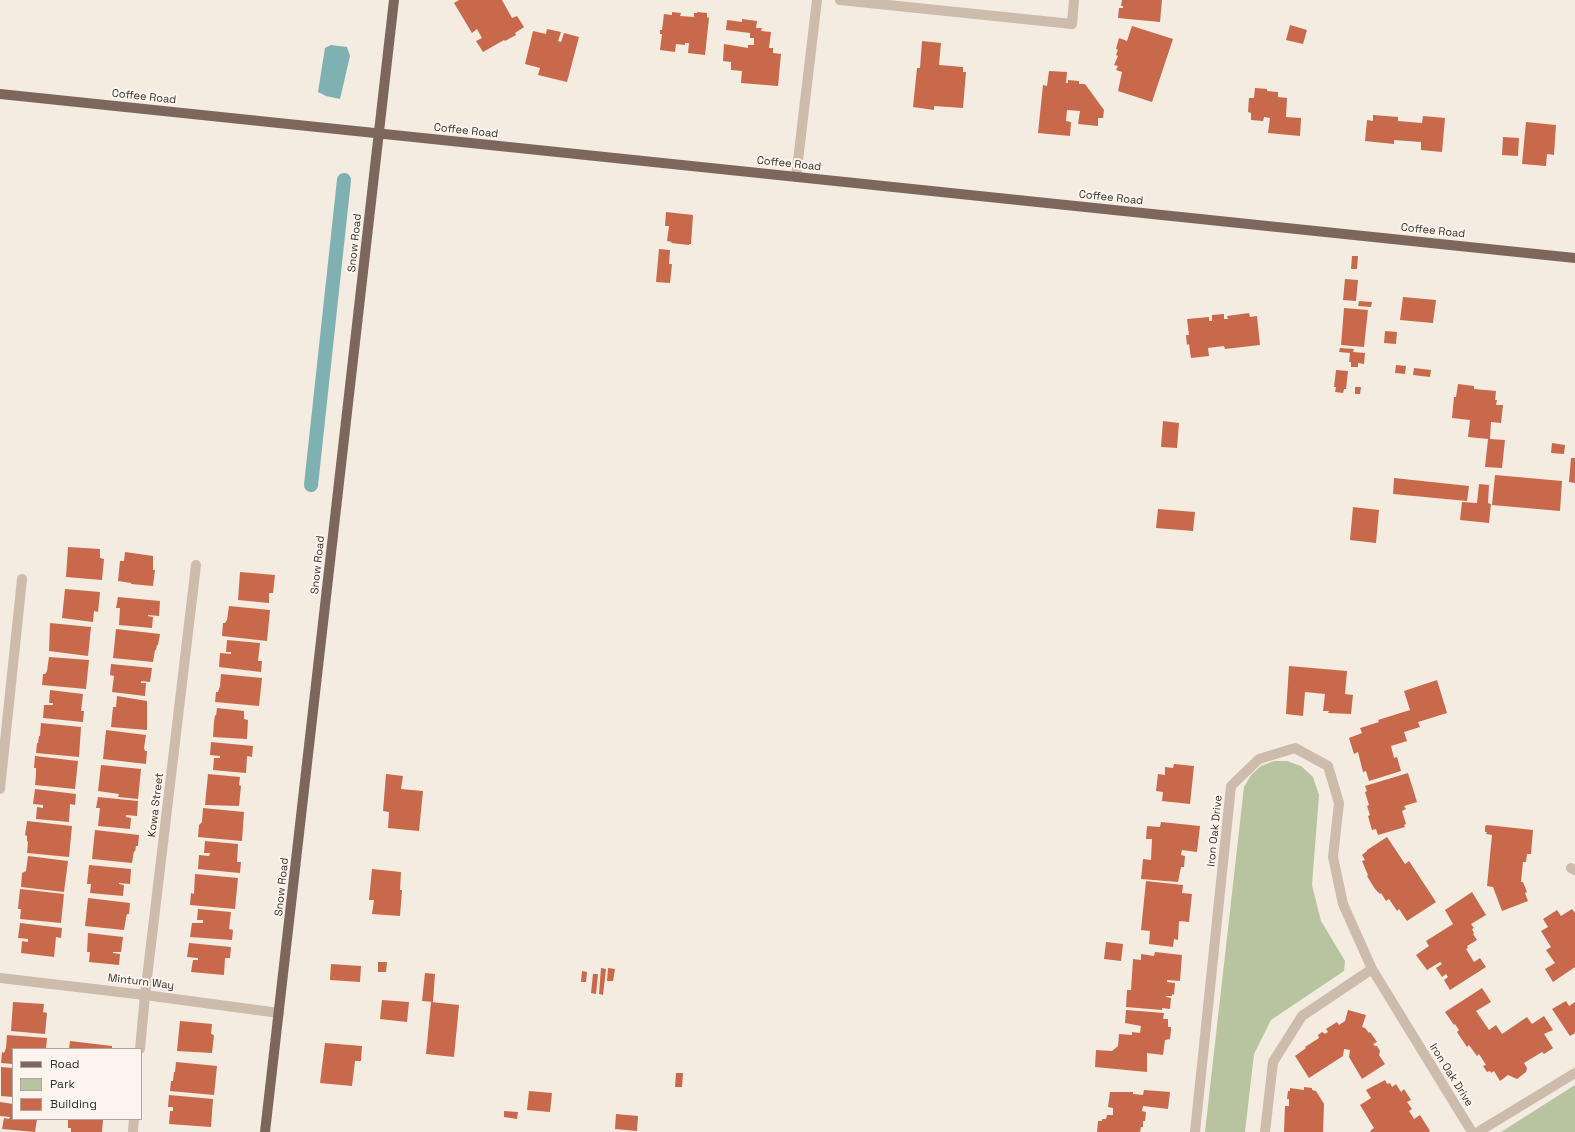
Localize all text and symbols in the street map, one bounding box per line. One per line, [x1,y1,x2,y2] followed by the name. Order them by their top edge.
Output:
[111,87,177,107] street label: Coffee Road
[433,121,499,141] street label: Coffee Road
[756,154,822,174] street label: Coffee Road
[1078,188,1144,208] street label: Coffee Road
[345,213,365,273] street label: Snow Road
[1400,221,1466,241] street label: Coffee Road
[308,535,328,595] street label: Snow Road
[146,772,166,838] street label: Kowa Street
[1205,795,1225,867] street label: Iron Oak Drive
[272,857,292,917] street label: Snow Road
[107,971,175,993] street label: Minturn Way
[1426,1041,1476,1109] street label: Iron Oak Drive
[12,1048,142,1120] legend
[50,1056,79,1072] text: Road
[50,1076,75,1092] text: Park
[50,1096,97,1112] text: Building

